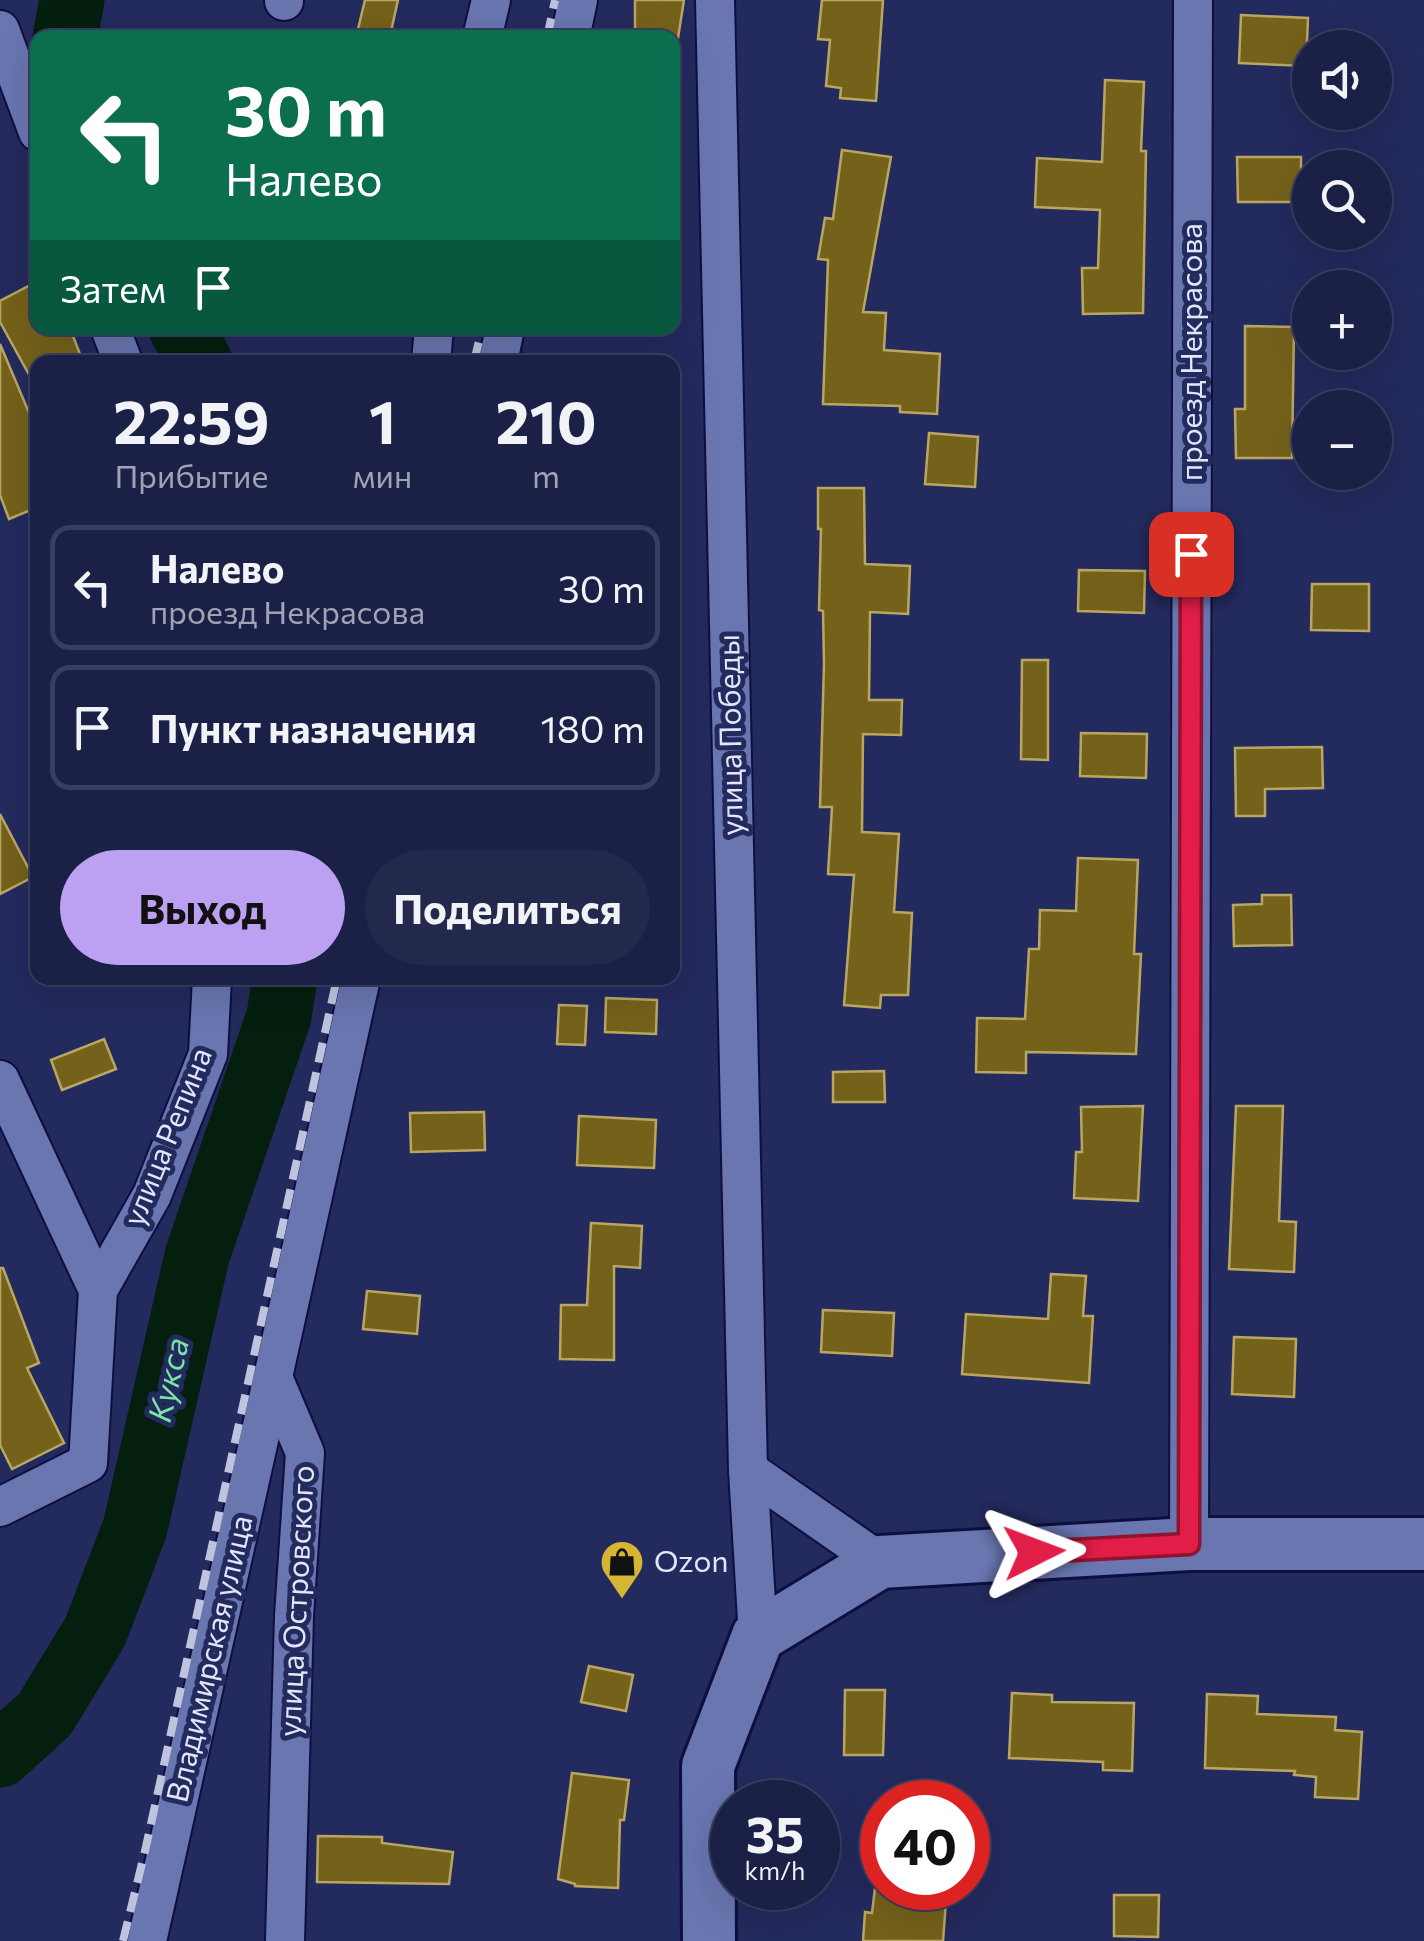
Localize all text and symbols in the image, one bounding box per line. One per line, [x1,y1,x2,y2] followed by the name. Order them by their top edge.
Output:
[1292,30,1392,490] map controls
[1292,30,1392,130] button: sound
[225,65,387,150] text: 30 m
[60,70,190,200] icon: left
[225,150,383,205] text: Налево
[1292,150,1392,250] button: search
[1171,223,1208,481] street label: проезд Некрасова
[186,260,241,315] icon: arrive
[60,264,166,311] text: Затем
[1292,270,1392,370] button: +
[113,383,269,456] text: 22:59
[369,383,396,456] text: 1
[495,383,597,456] text: 210
[1292,390,1392,490] button: −
[114,455,268,495] text: Прибытие
[353,455,412,495] text: мин
[532,455,560,495] text: m
[1149,512,1234,597] pin
[1164,527,1219,582] icon: arrive
[150,544,284,591] text: Налево
[65,560,120,615] icon: left
[558,564,645,611] text: 30 m
[150,591,425,631] text: проезд Некрасова
[708,634,749,836] street label: улица Победы
[65,700,120,755] icon: arrive
[150,704,477,751] text: Пункт назначения
[540,704,645,751] text: 180 m
[60,850,345,965] button: Выход
[365,850,650,965] button: Поделиться
[113,1042,218,1231] street label: улица Репина
[138,1333,196,1426] water label: Кукса
[269,1464,320,1737] street label: улица Островского
[982,1500,1086,1604] position arrow
[157,1511,259,1805] street label: Владимирская улица
[599,1539,645,1600] shop icon: Ozon
[654,1541,729,1578] place label: Ozon
[860,1780,990,1910] speed limit sign: 40
[746,1802,804,1863] text: 35
[745,1855,805,1885] text: km/h

